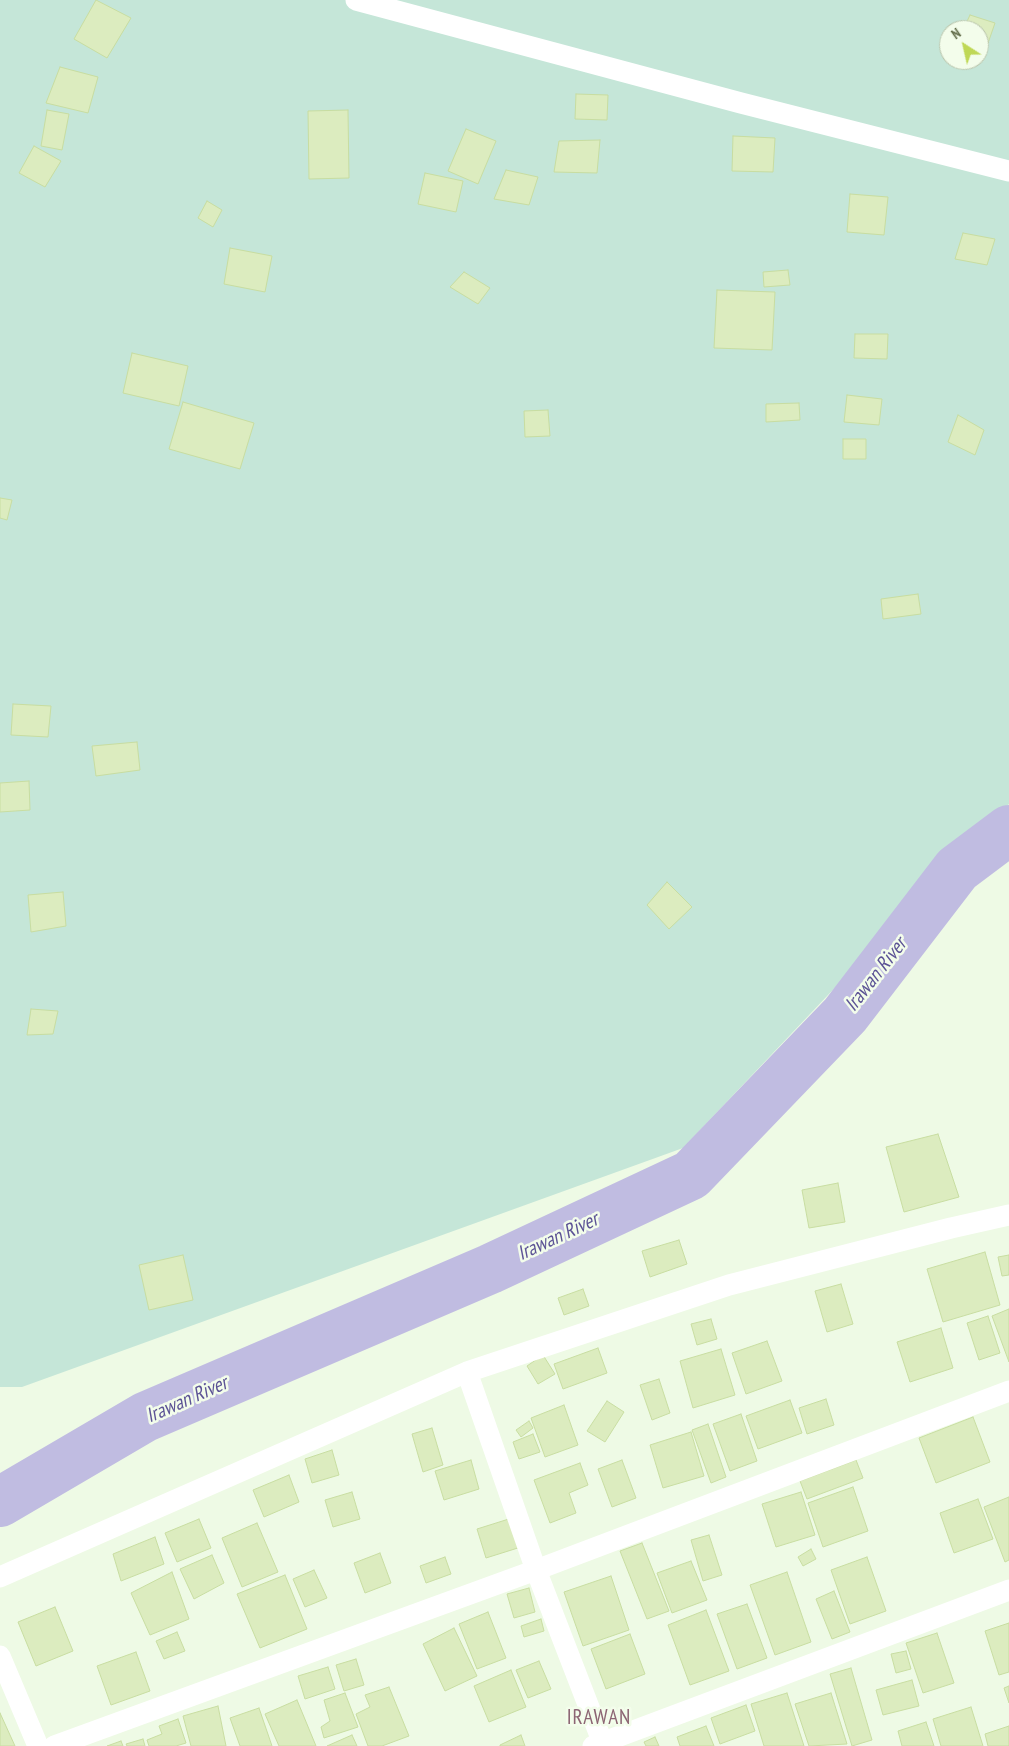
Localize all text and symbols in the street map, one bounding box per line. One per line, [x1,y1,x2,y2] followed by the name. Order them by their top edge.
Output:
[939,20,989,70] north arrow
[948,24,964,43] text: N
[840,934,912,1016] water label: Irawan River
[514,1208,602,1266] water label: Irawan River
[143,1371,231,1429] water label: Irawan River
[566,1705,632,1731] district label: IRAWAN

